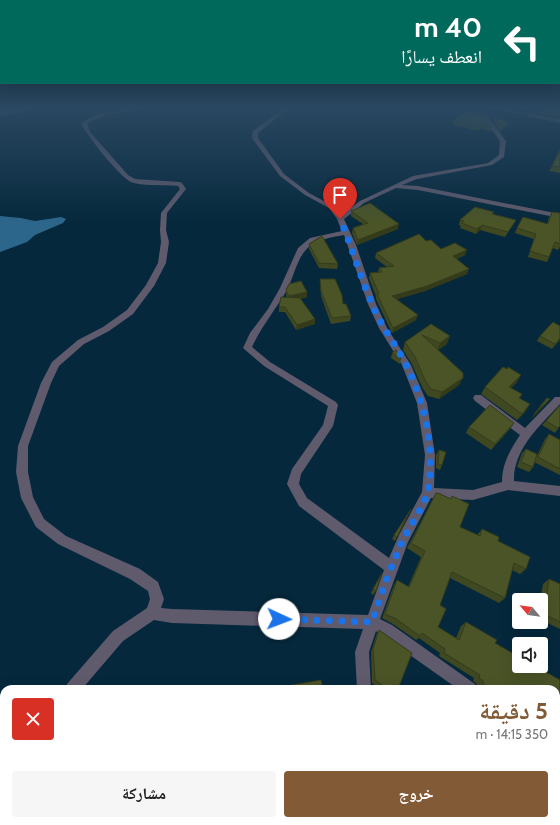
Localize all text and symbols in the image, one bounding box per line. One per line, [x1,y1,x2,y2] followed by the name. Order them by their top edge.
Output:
[414,10,482,44] text: 40 m
[496,16,548,68] icon: left
[401,46,482,68] text: انعطف يسارًا
[323,178,357,219] pin
[329,184,351,206] icon: arrive
[512,593,548,629] north arrow
[512,593,548,673] map controls
[258,598,300,640] position arrow
[512,637,548,673] button: sound
[479,696,548,725] text: 5 دقيقة
[12,698,54,740] button: close
[476,726,548,742] text: 350 m · 14:15
[12,771,276,817] button: مشاركة
[284,771,548,817] button: خروج

